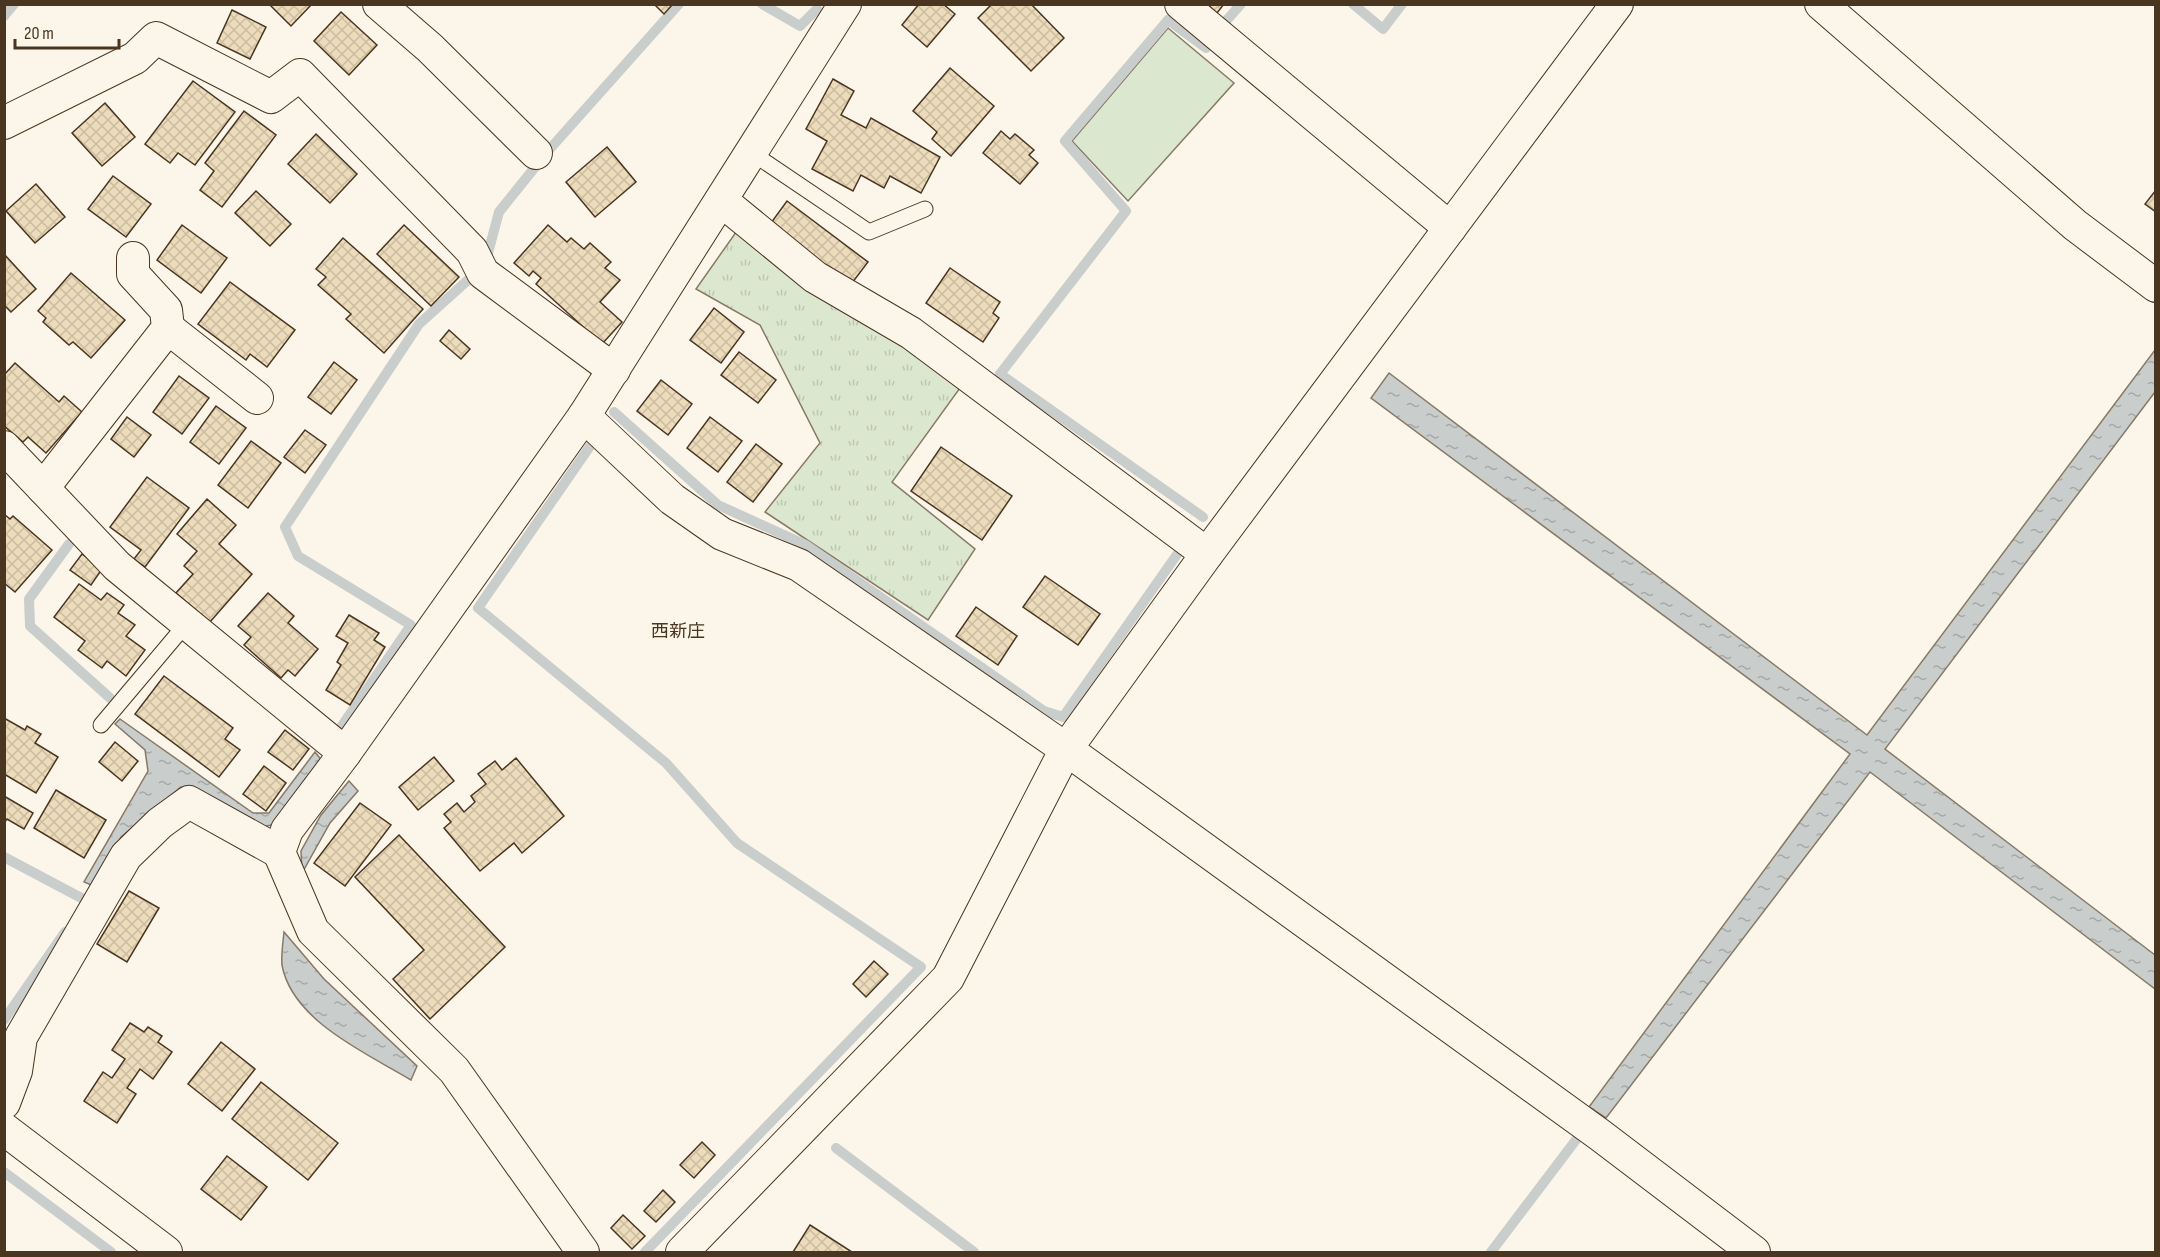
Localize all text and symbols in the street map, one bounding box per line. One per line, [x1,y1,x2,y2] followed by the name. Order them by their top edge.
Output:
[15,12,118,50] scale bar
[24,23,54,44] text: 20 m
[651,621,705,642] district label: 西新庄

